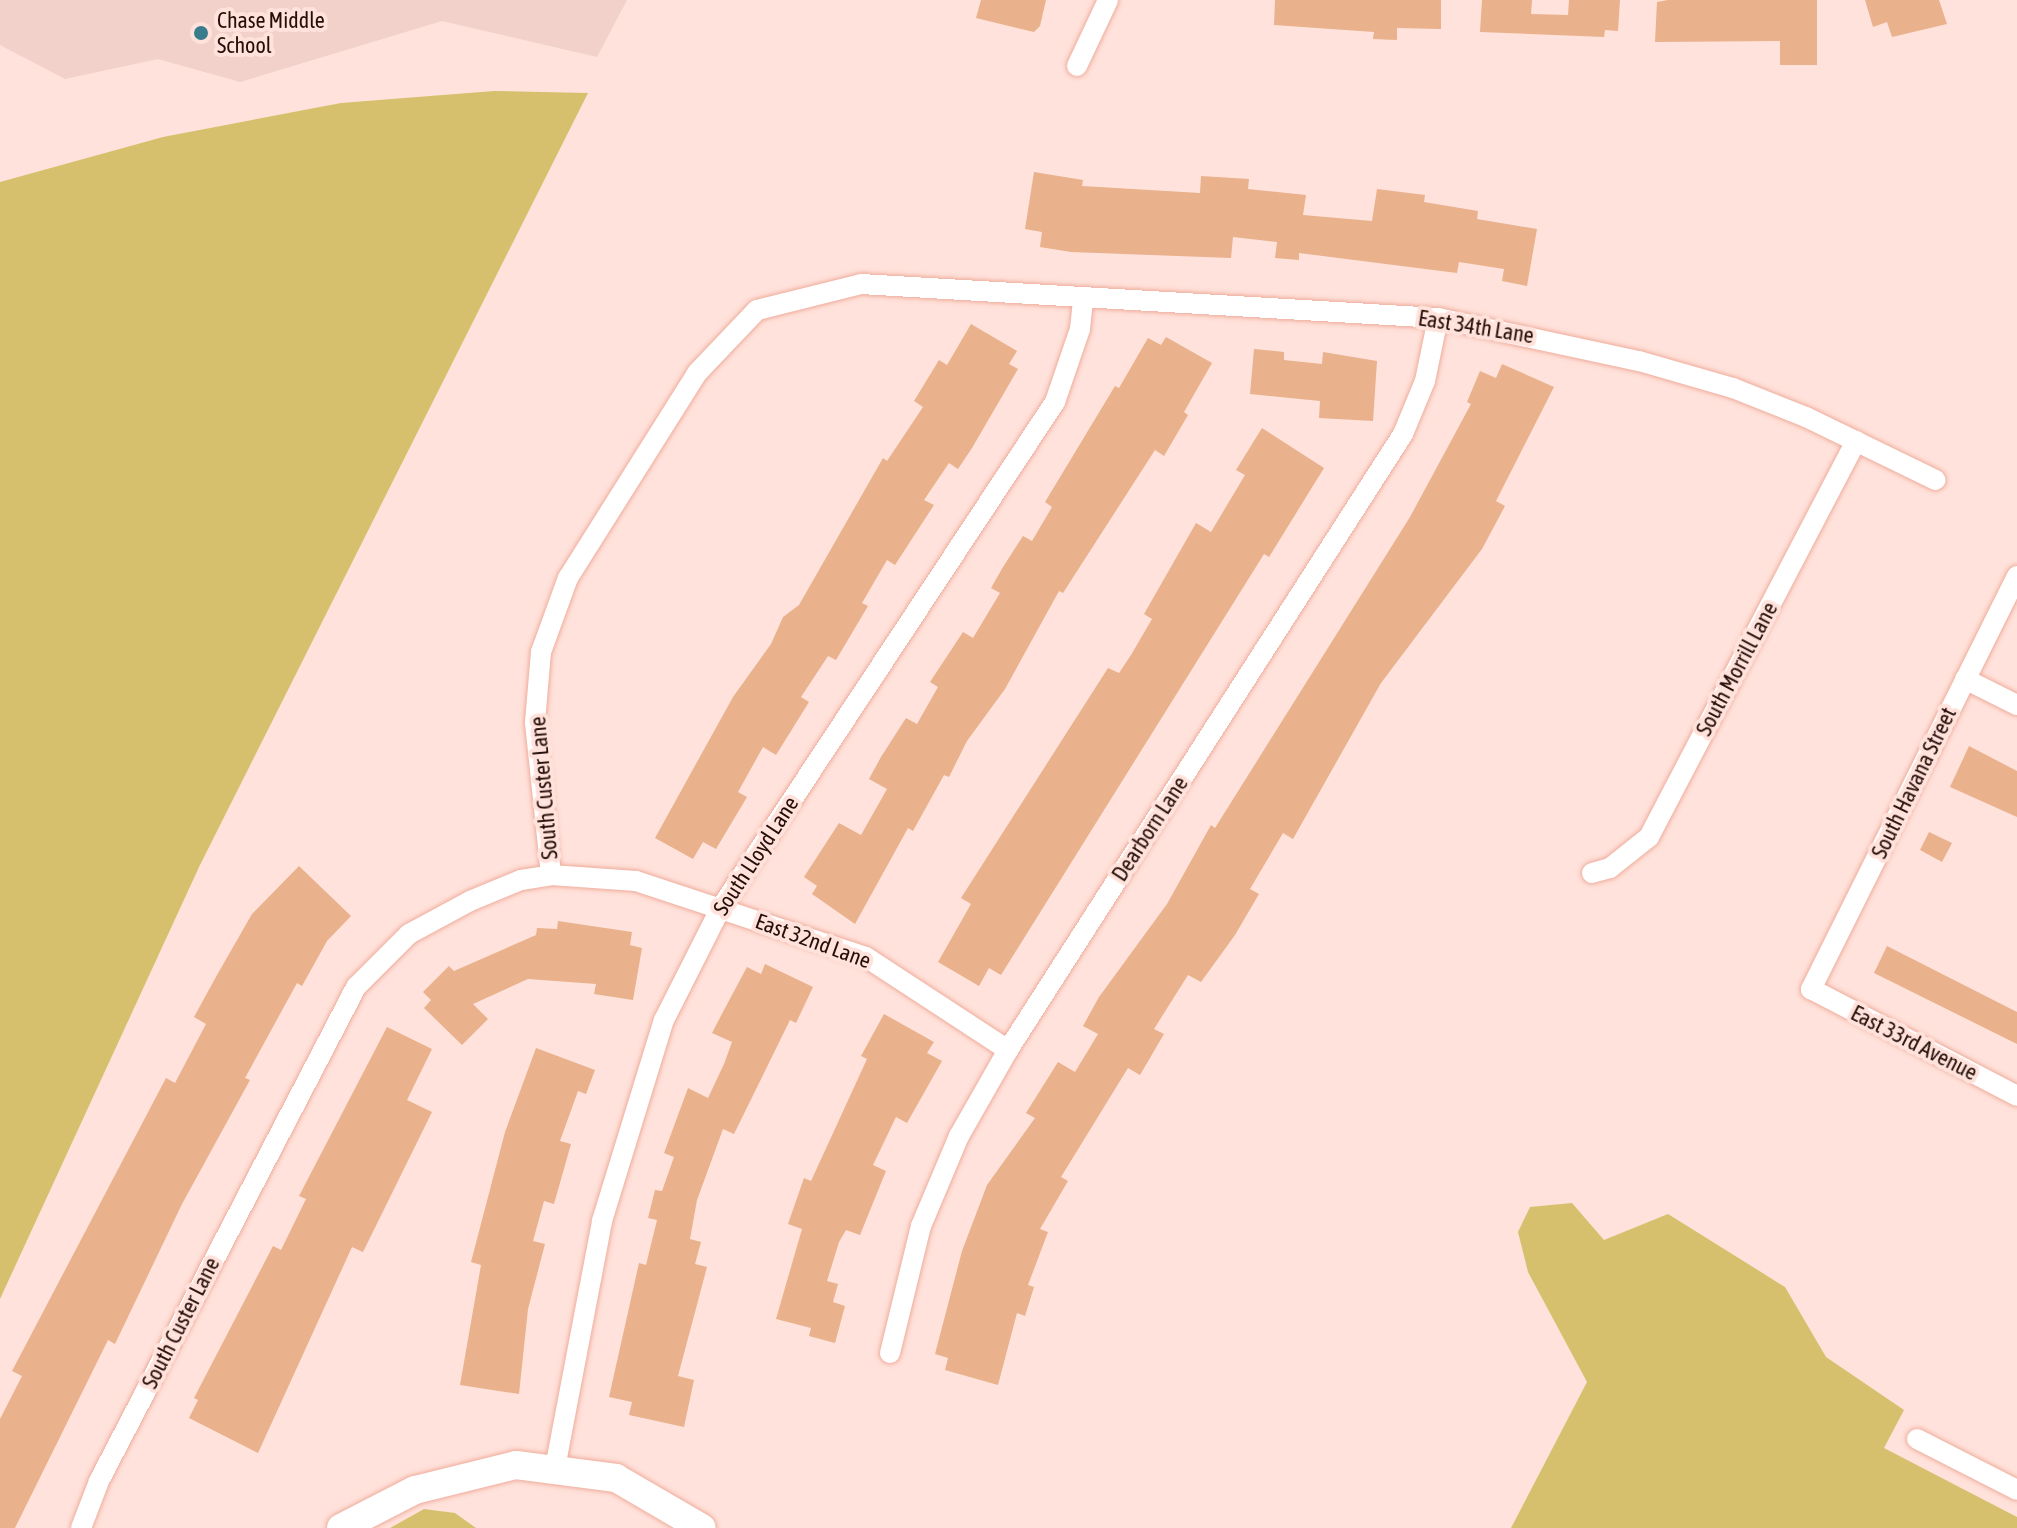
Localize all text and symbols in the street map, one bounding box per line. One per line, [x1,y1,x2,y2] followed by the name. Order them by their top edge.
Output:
[217,7,325,58] place label: Chase Middle School
[192,24,210,42] marker: Chase Middle School
[1416,305,1536,349] street label: East 34th Lane
[1691,598,1783,740] street label: South Morrill Lane
[1866,703,1962,863] street label: South Havana Street
[525,715,563,861] street label: South Custer Lane
[1106,772,1194,886] street label: Dearborn Lane
[708,792,804,920] street label: South Lloyd Lane
[752,908,874,974] street label: East 32nd Lane
[1846,1000,1982,1086] street label: East 33rd Avenue
[137,1253,225,1393] street label: South Custer Lane

